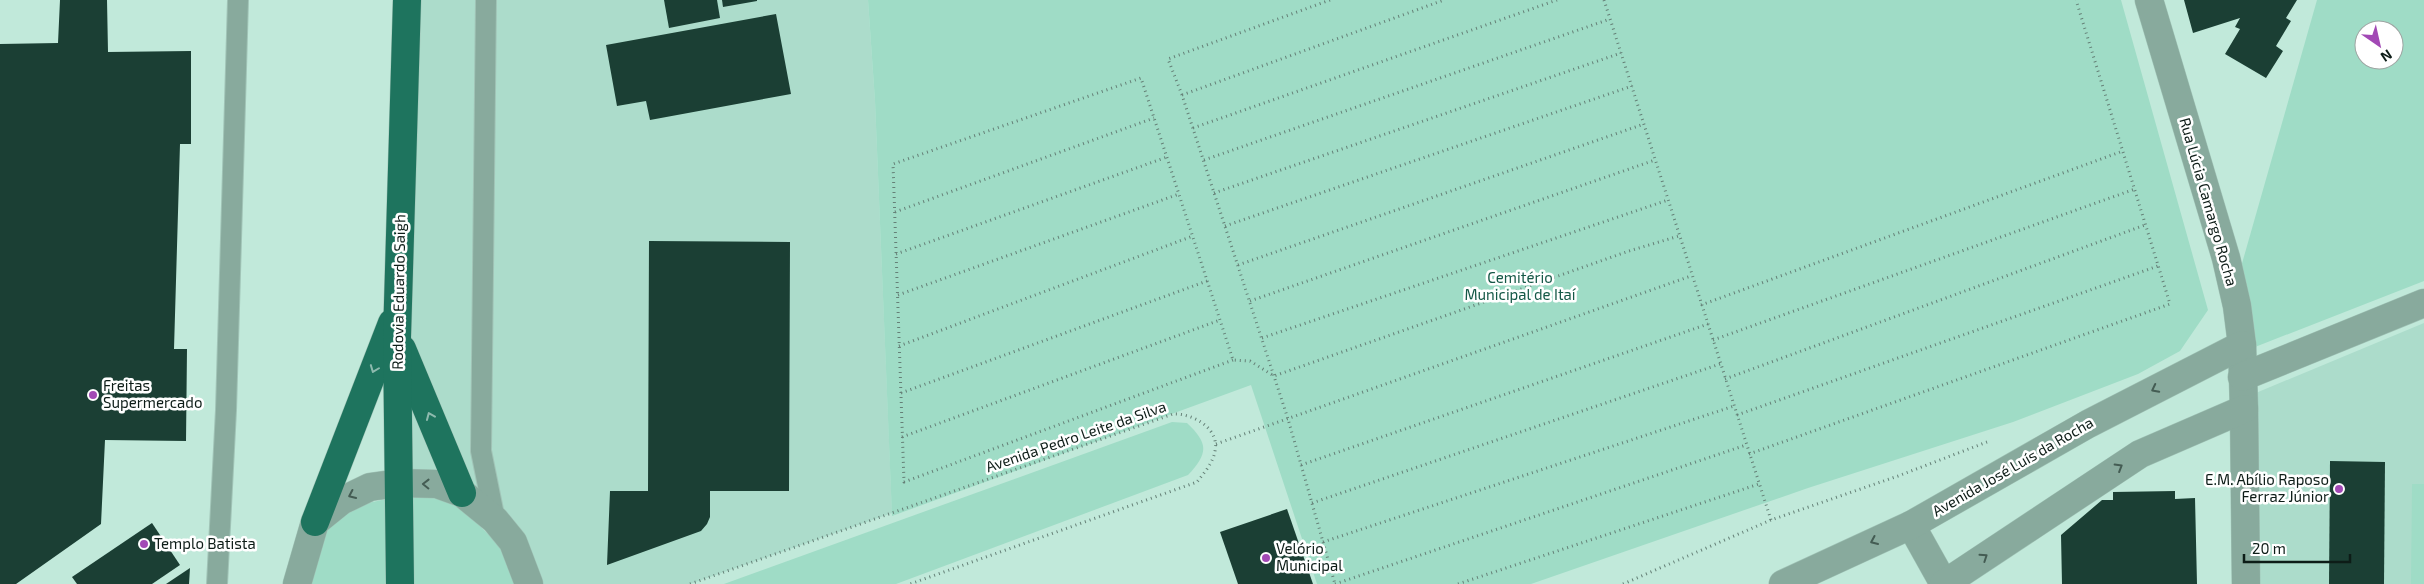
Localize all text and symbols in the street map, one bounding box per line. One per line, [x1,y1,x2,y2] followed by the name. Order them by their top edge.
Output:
[2354,20,2404,70] north arrow
[2378,46,2395,66] text: N
[2176,115,2242,288] street label: Rua Lúcia Camargo Rocha
[388,214,408,370] street label: Rodovia Eduardo Saigh
[1464,268,1577,303] park label: Cemitério Municipal de Itaí
[370,365,380,373] one-way arrow
[103,376,202,411] place label: Freitas Supermercado
[2152,383,2161,393] one-way arrow
[87,389,99,401] marker: Freitas Supermercado
[983,397,1168,475] street label: Avenida Pedro Leite da Silva
[426,412,436,421] one-way arrow
[1929,413,2096,520] street label: Avenida José Luís da Rocha
[2114,463,2123,473] one-way arrow
[2205,470,2329,505] place label: E.M. Abílio Raposo Ferraz Júnior
[422,479,430,489] one-way arrow
[2333,483,2345,495] marker: E.M. Abílio Raposo Ferraz Júnior
[349,489,358,499] one-way arrow
[2244,532,2350,564] scale bar
[154,534,256,552] place label: Templo Batista
[1870,535,1879,545] one-way arrow
[138,538,150,550] marker: Templo Batista
[1276,539,1343,574] place label: Velório Municipal
[2252,539,2286,557] text: 20 m
[1260,552,1272,564] marker: Velório Municipal
[1978,554,1988,563] one-way arrow

